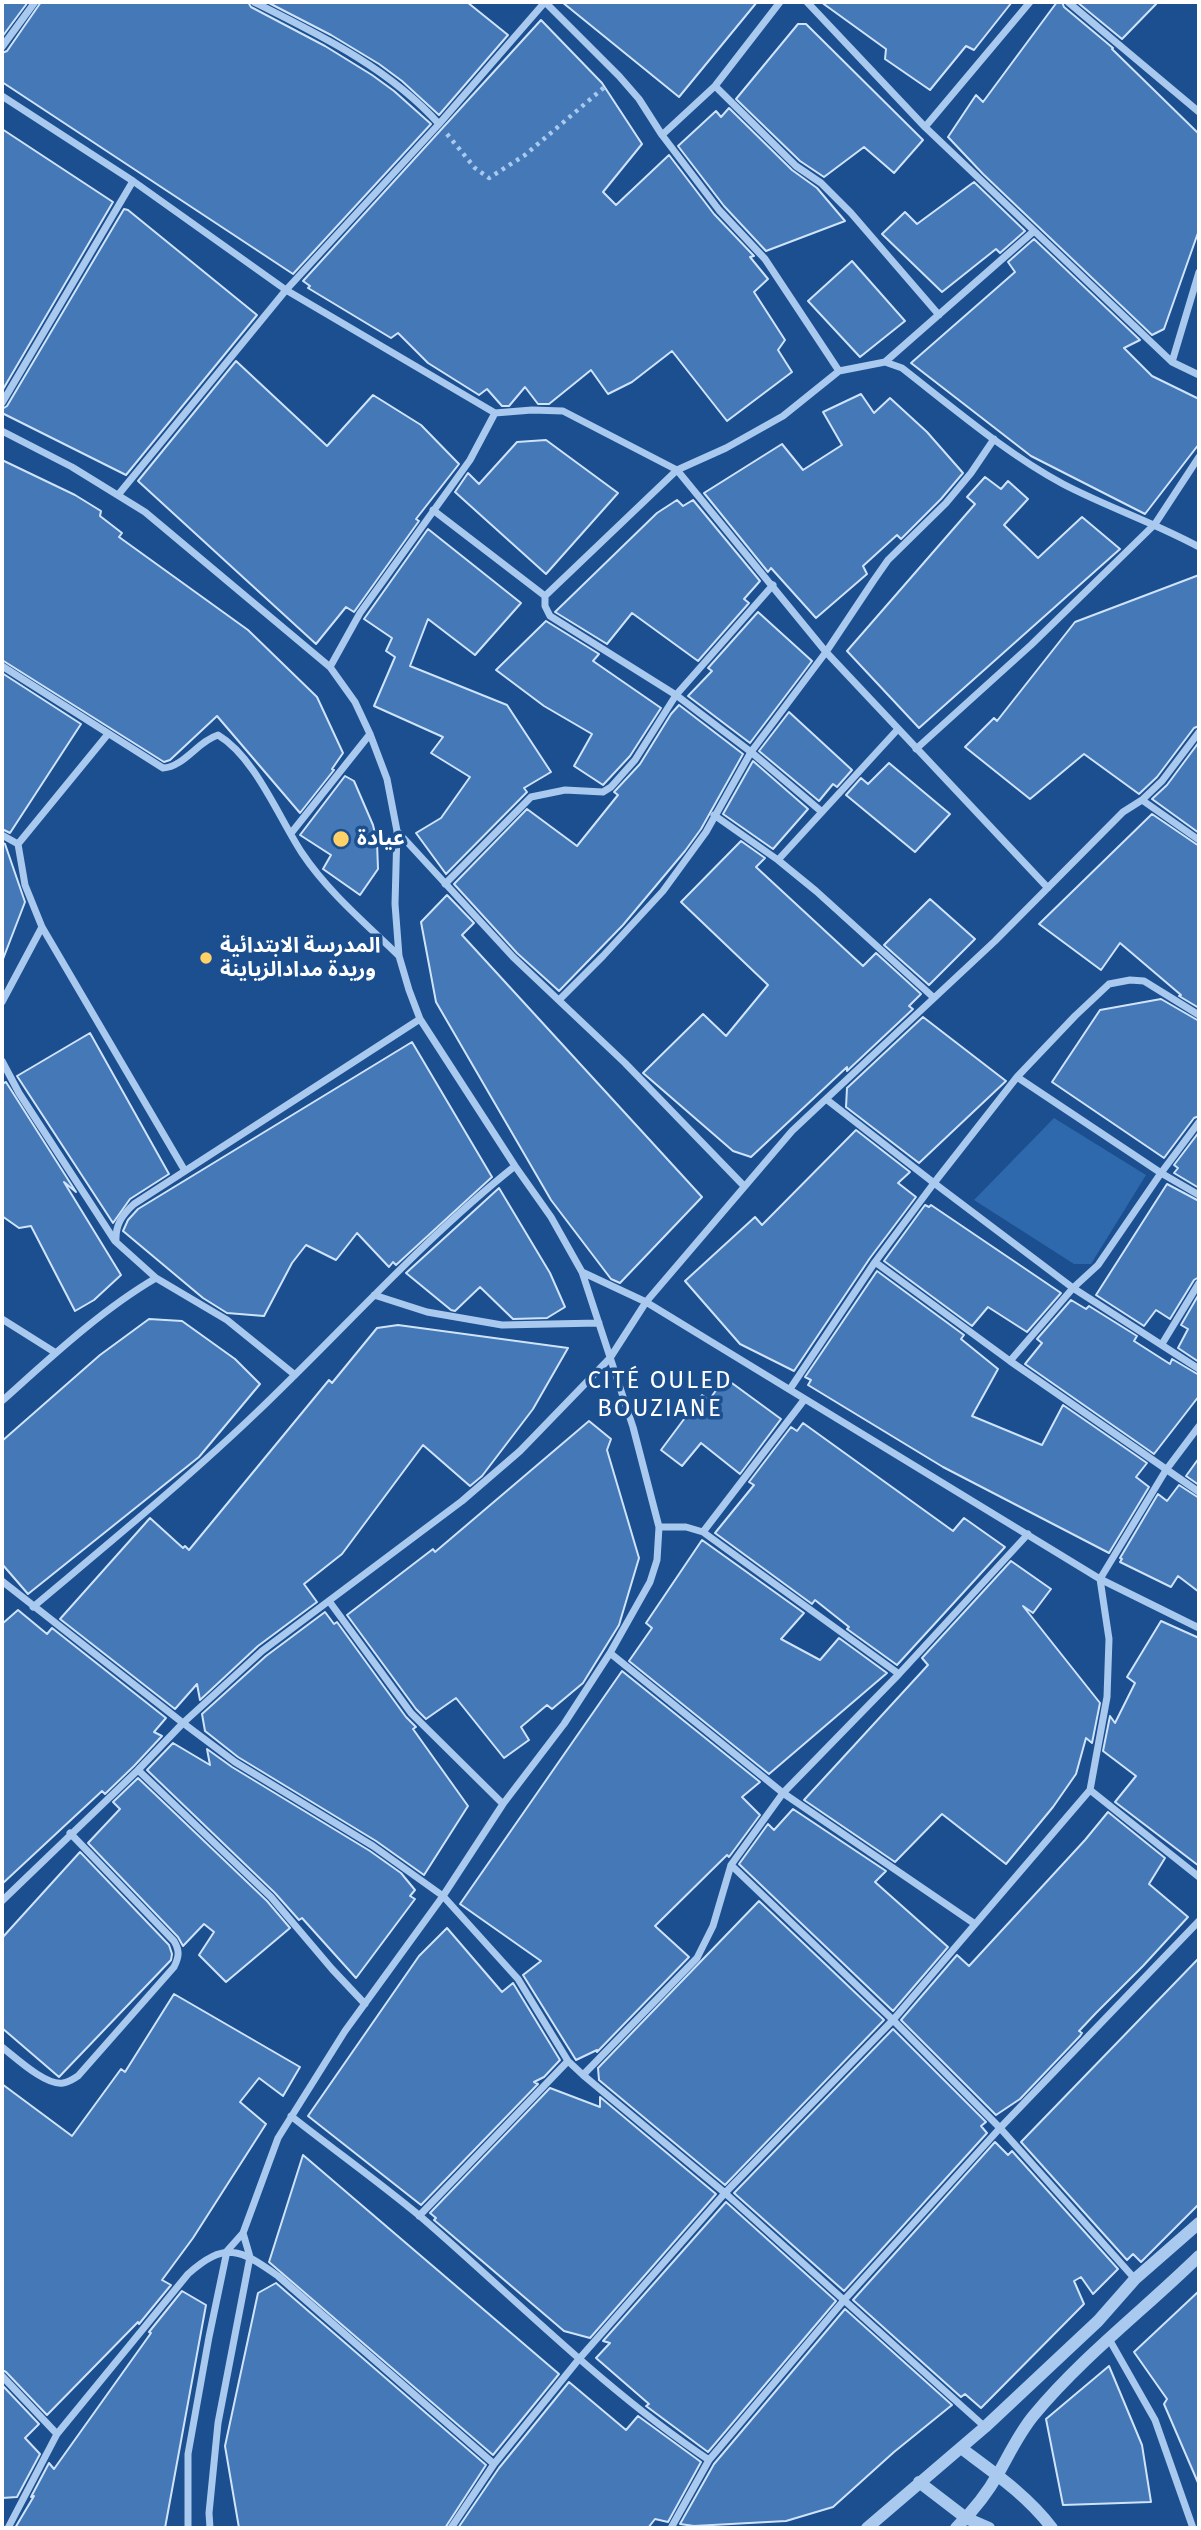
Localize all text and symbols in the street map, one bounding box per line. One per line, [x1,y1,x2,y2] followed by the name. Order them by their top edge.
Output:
[357,826,405,852] place label: عيادة
[331,829,351,849] marker: عيادة
[220,933,381,983] place label: المدرسة الابتدائية وريدة مدادالزياينة
[198,950,214,966] marker: المدرسة الابتدائية وريدة مدادالزياينة
[589,1367,731,1423] district label: CITÉ OULED BOUZIANE

